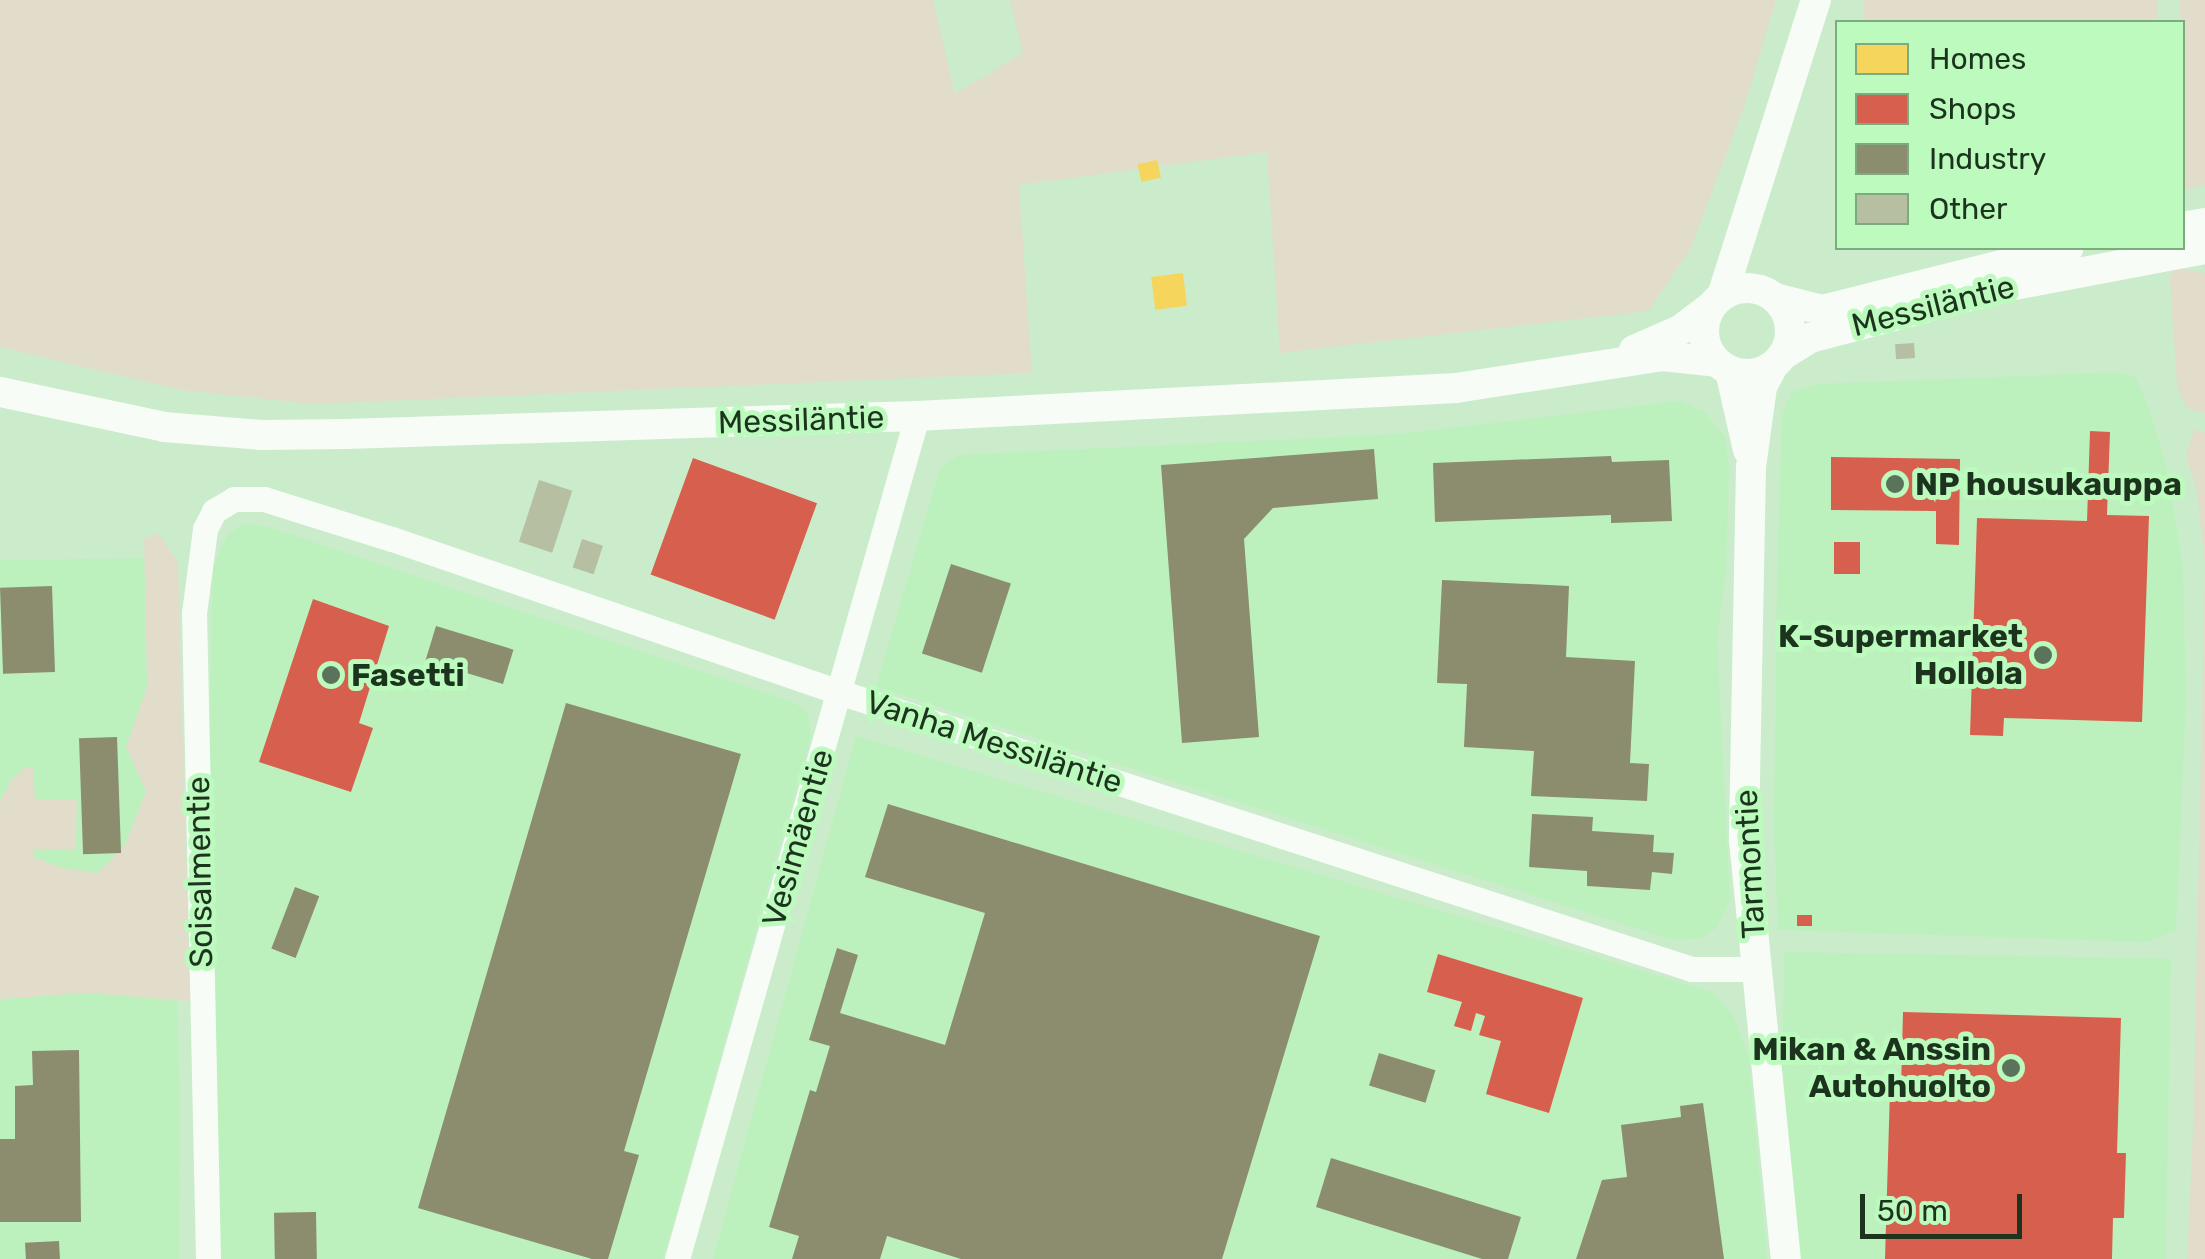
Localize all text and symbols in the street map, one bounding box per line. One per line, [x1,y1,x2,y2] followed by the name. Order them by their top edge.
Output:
[1835,20,2185,250] legend
[1929,41,2026,77] text: Homes
[1929,91,2016,127] text: Shops
[1929,141,2046,177] text: Industry
[1929,191,2008,227] text: Other
[1848,267,2018,345] street label: Messiläntie
[717,398,885,442] street label: Messiläntie
[1915,465,2183,503] place label: NP housukauppa
[1884,473,1906,495] marker: NP housukauppa
[1778,618,2023,693] place label: K-Supermarket Hollola
[2032,644,2054,666] marker: K-Supermarket Hollola
[351,656,465,694] place label: Fasetti
[320,664,342,686] marker: Fasetti
[861,682,1127,802] street label: Vanha Messiläntie
[754,745,842,931] street label: Vesimäentie
[179,776,221,968] street label: Soisalmentie
[1727,788,1773,940] street label: Tarmontie
[1752,1031,1991,1106] place label: Mikan & Anssin Autohuolto
[2000,1057,2022,1079] marker: Mikan & Anssin Autohuolto
[1865,1174,2028,1236] scale bar
[1877,1193,1948,1229] text: 50 m

